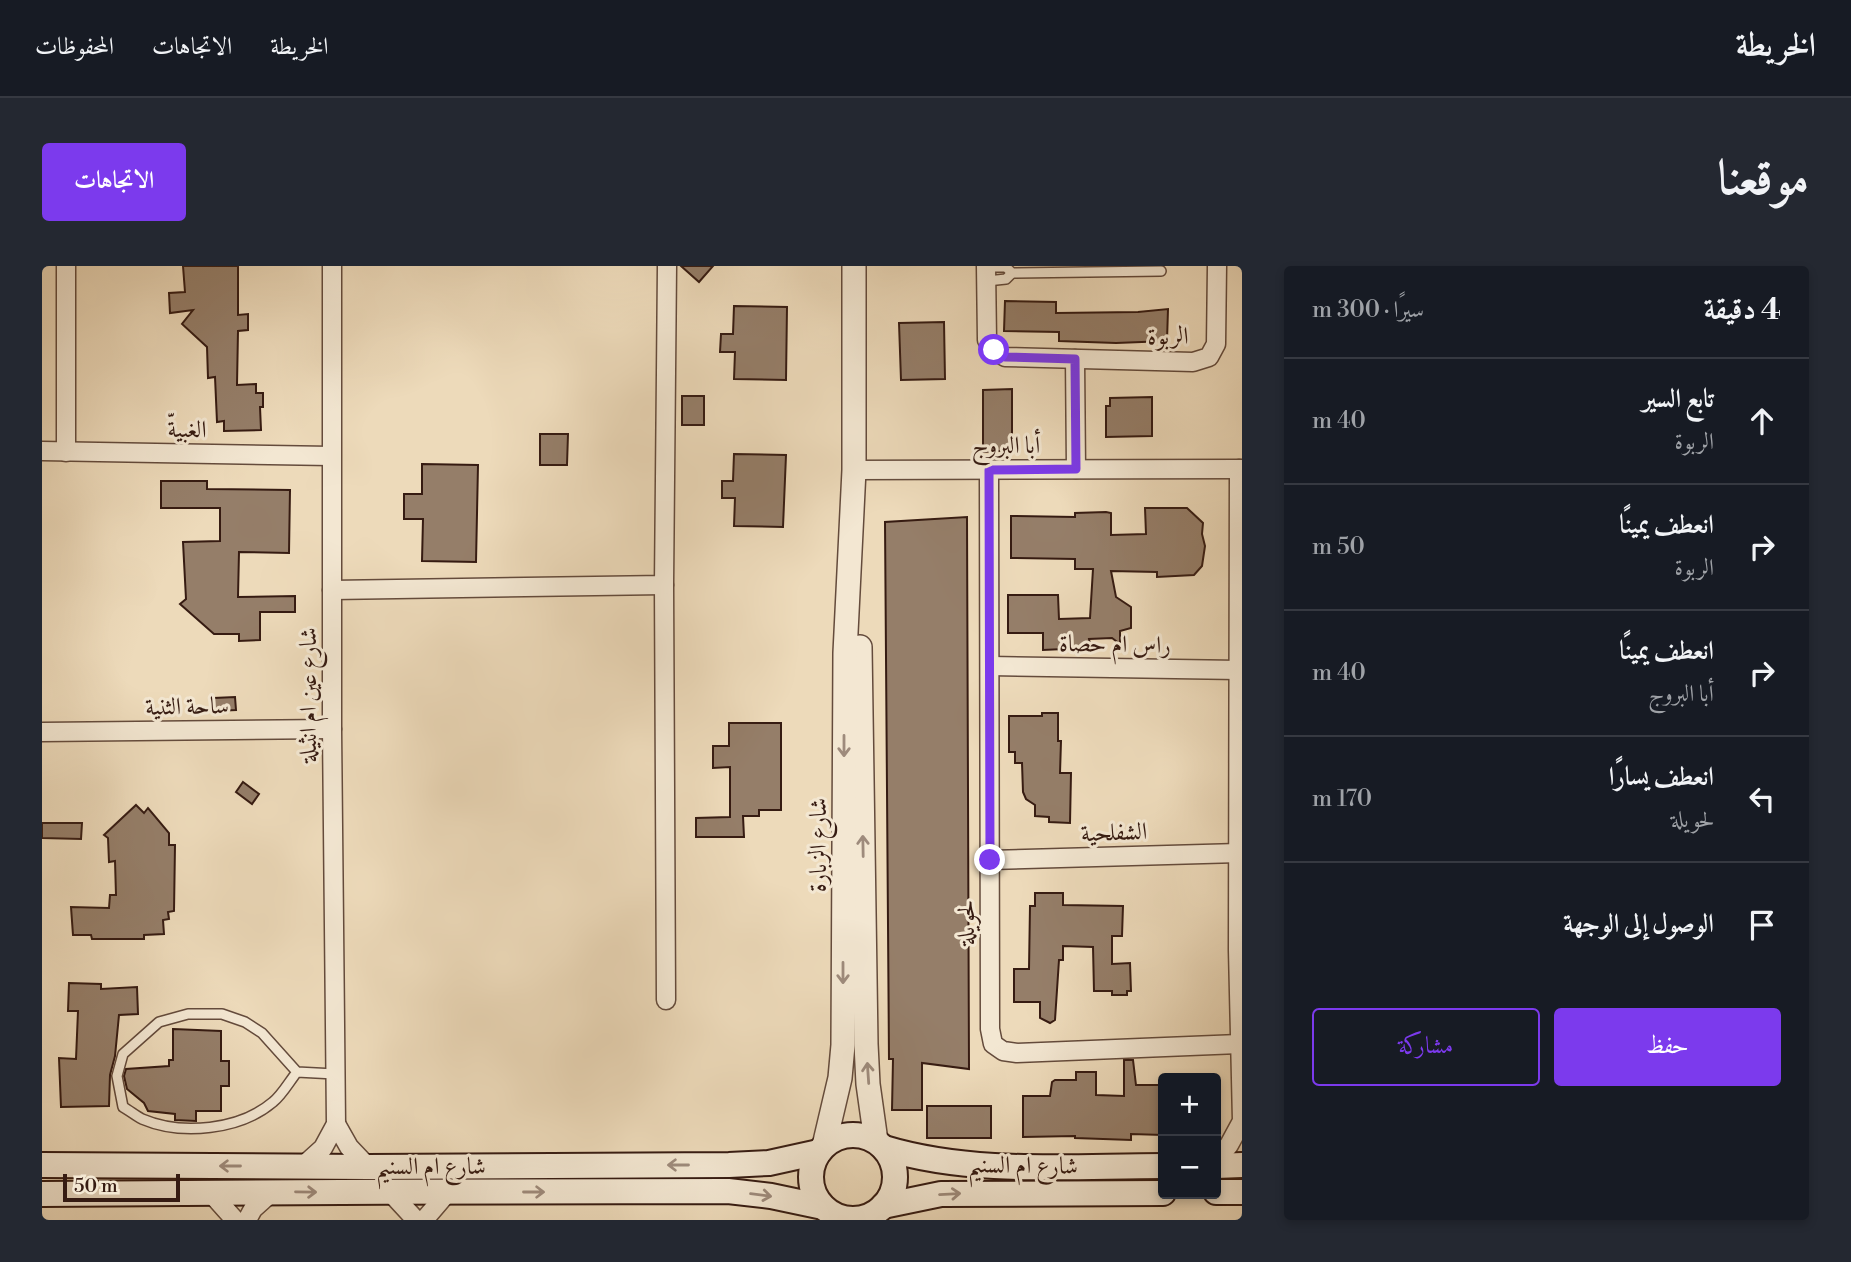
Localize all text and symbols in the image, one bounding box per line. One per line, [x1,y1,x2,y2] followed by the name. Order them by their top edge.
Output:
[1736,26,1816,67] text: الخريطة
[35,32,114,62] text: المحفوظات
[152,32,232,62] text: الاتجاهات
[270,32,329,62] text: الخريطة
[42,143,186,221] button: الاتجاهات
[1717,149,1809,210] text: موقعنا
[1704,291,1781,329] text: 4 دقيقة
[1312,296,1424,324] text: سيرًا · 300 m
[1147,322,1189,352] street label: الربوة
[978,334,1009,365] route start
[1642,383,1714,415] text: تابع السير
[1743,402,1781,440] icon: ahead
[1312,407,1366,435] text: 40 m
[167,413,207,445] street label: الغبيةّ
[972,428,1041,466] street label: أبا البروج
[1675,428,1714,456] text: الربوة
[1619,509,1714,541] text: انعطف يمينًا
[1743,528,1781,566] icon: right
[1312,533,1365,561] text: 50 m
[1675,554,1714,582] text: الربوة
[294,627,329,764] street label: شارع عين ام انثيلة
[1059,629,1171,666] street label: راس ام حصاة
[1619,635,1714,667] text: انعطف يمينًا
[1743,654,1781,692] icon: right
[1312,659,1366,687] text: 40 m
[1648,680,1714,708] text: أبا البروج
[145,691,229,723] street label: ساحة الثنية
[837,734,851,757] one-way arrow
[1609,761,1714,793] text: انعطف يسارًا
[1743,780,1781,818] icon: left
[1312,785,1372,813] text: 170 m
[804,798,838,892] street label: شارع الزبارة
[1671,806,1714,834] text: لحويلة
[1080,817,1148,849] street label: الشفلحية
[856,835,870,858] one-way arrow
[974,844,1005,875] route end
[952,900,982,947] street label: لحويلة
[1743,906,1781,944] icon: arrive
[1563,908,1714,940] text: الوصول إلى الوجهة
[836,962,850,985] one-way arrow
[1312,1008,1540,1086] button: مشاركة
[1554,1008,1781,1086] button: حفظ
[861,1062,874,1085] one-way arrow
[1158,1073,1221,1199] map controls
[1158,1073,1221,1136] button: +
[1158,1136,1221,1199] button: −
[968,1150,1078,1190] street label: شارع ام السنيم
[376,1152,486,1190] street label: شارع ام السنيم
[667,1158,690,1172] one-way arrow
[219,1159,242,1173] one-way arrow
[63,1171,180,1203] scale bar
[74,1174,118,1198] text: 50 m
[294,1185,317,1199] one-way arrow
[522,1185,545,1199] one-way arrow
[938,1187,961,1200] one-way arrow
[749,1189,772,1202] one-way arrow

